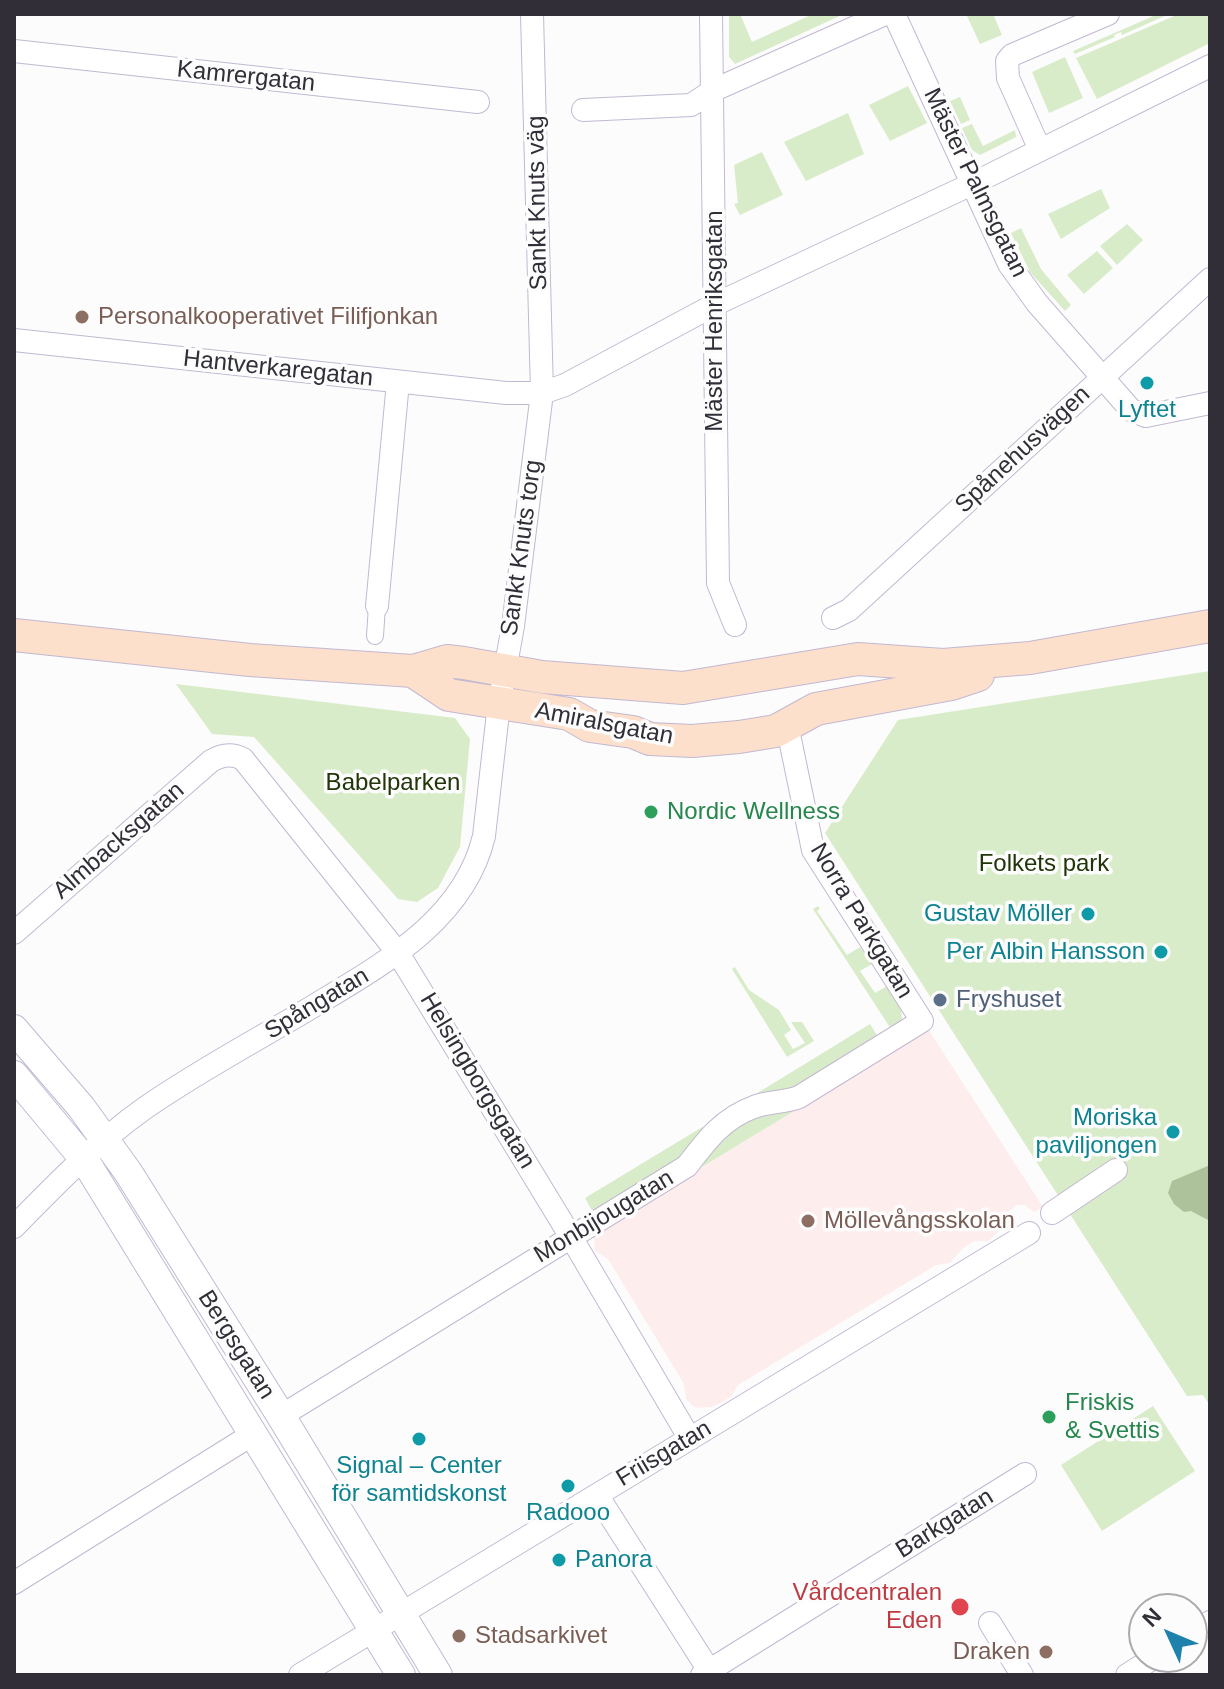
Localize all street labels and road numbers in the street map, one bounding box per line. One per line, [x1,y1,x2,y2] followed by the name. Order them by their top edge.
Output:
[176,55,316,99] street label: Kamrergatan
[917,84,1033,282] street label: Mäster Palmsgatan
[522,115,554,291] street label: Sankt Knuts väg
[701,210,729,432] street label: Mäster Henriksgatan
[182,345,374,393] street label: Hantverkaregatan
[950,380,1096,520] street label: Spånehusvägen
[495,458,549,638] street label: Sankt Knuts torg
[533,697,675,751] street label: Amiralsgatan
[48,776,190,906] street label: Almbacksgatan
[803,838,919,1004] street label: Norra Parkgatan
[260,962,374,1046] street label: Spångatan
[413,988,541,1174] street label: Helsingborgsgatan
[529,1164,679,1270] street label: Monbijougatan
[191,1285,281,1405] street label: Bergsgatan
[611,1415,717,1493] street label: Friisgatan
[891,1483,999,1565] street label: Barkgatan

